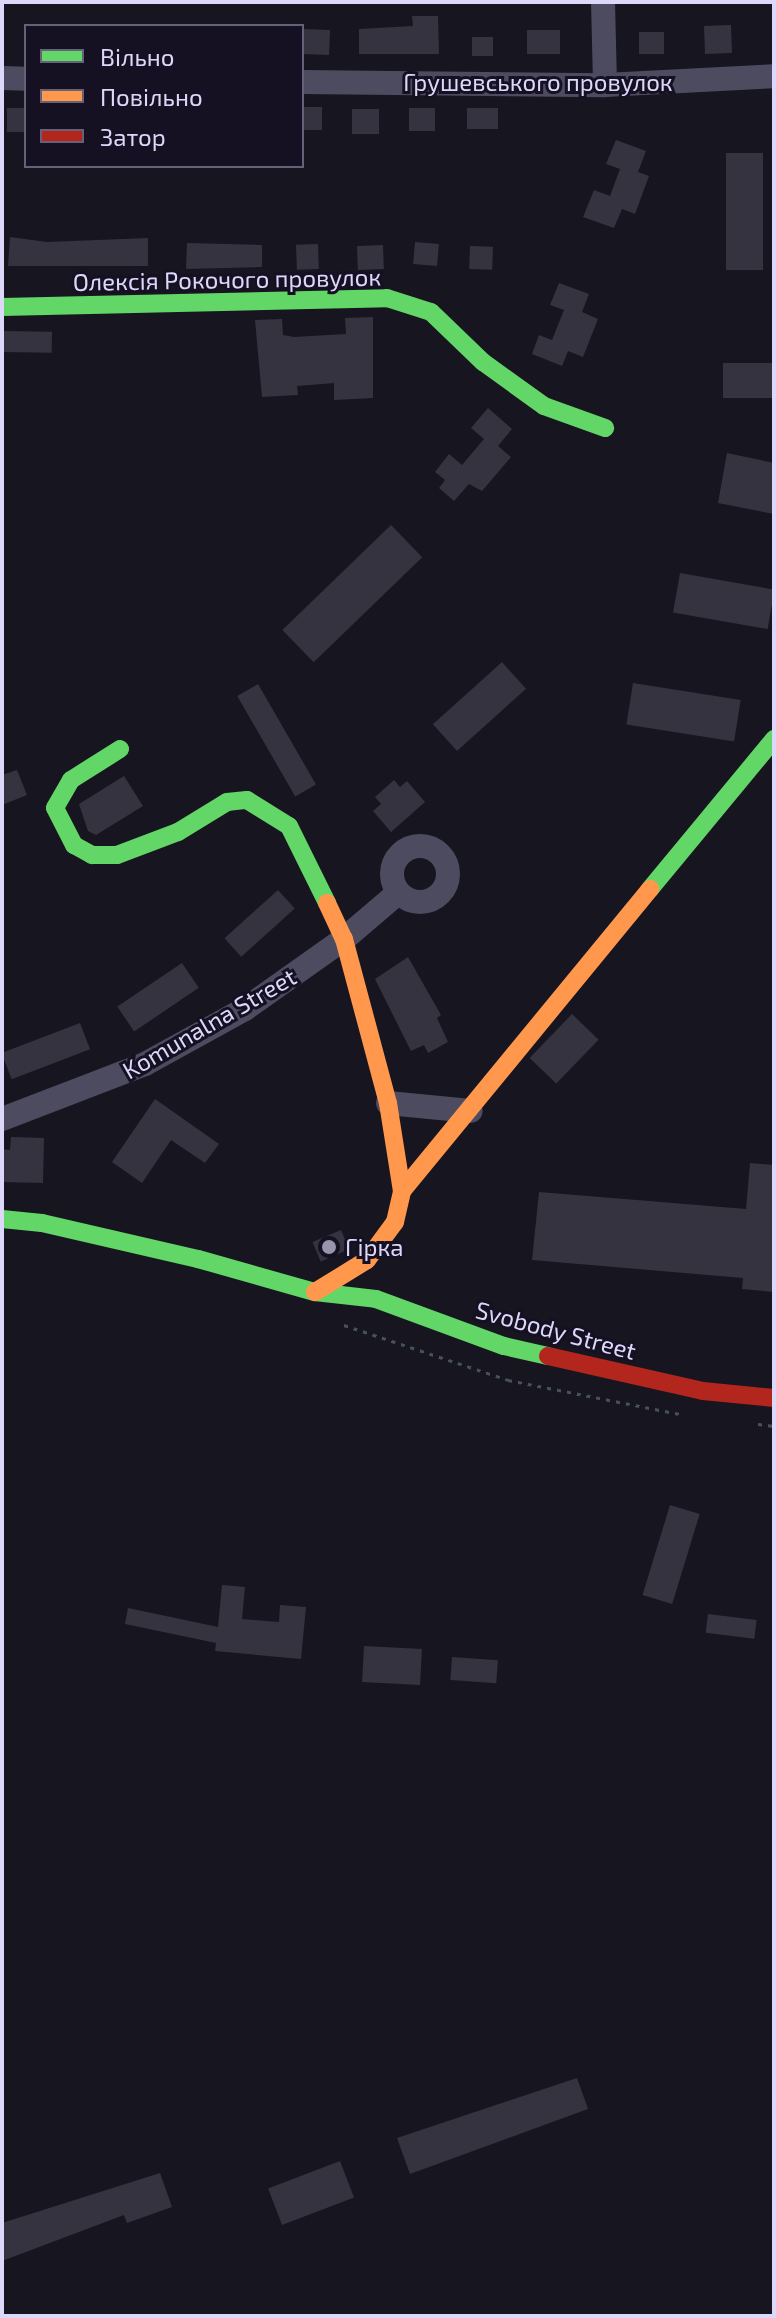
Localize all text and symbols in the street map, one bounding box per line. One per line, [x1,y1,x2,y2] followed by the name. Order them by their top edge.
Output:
[24,24,304,168] legend
[100,42,174,71] text: Вільно
[403,68,673,96] street label: Грушевського провулок
[100,82,203,111] text: Повільно
[100,122,166,151] text: Затор
[73,262,381,296] street label: Олексія Рокочого провулок
[117,962,301,1084] street label: Komunalna Street
[345,1233,404,1261] place label: Гірка
[320,1238,338,1256] marker: Гірка
[472,1295,640,1365] street label: Svobody Street

